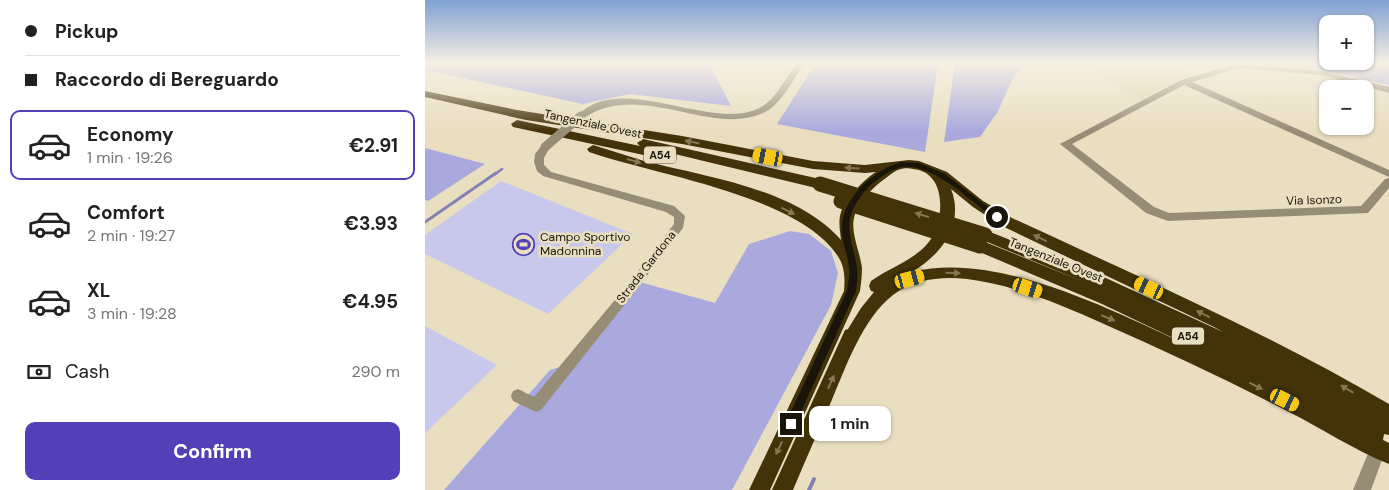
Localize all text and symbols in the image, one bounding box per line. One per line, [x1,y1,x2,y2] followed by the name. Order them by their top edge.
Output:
[1319,15,1374,135] map controls
[1319,15,1374,70] button: +
[55,19,119,44] text: Pickup
[55,67,279,92] text: Raccordo di Bereguardo
[1319,80,1374,135] button: −
[543,106,644,142] street label: Tangenziale Ovest
[87,122,174,147] text: Economy
[27,123,72,168] icon: car
[349,133,398,158] text: €2.91
[685,138,700,146] one-way arrow
[644,146,676,164] road number: A54
[87,147,173,168] text: 1 min · 19:26
[751,147,784,167] car
[626,158,641,166] one-way arrow
[844,164,860,172] one-way arrow
[1286,191,1342,209] street label: Via Isonzo
[87,200,165,225] text: Comfort
[27,201,72,246] icon: car
[986,206,1008,228] route start
[781,207,795,215] one-way arrow
[344,211,398,236] text: €3.93
[914,211,929,219] one-way arrow
[87,225,175,246] text: 2 min · 19:27
[613,227,679,307] street label: Strada Gardona
[540,229,630,259] place label: Campo Sportivo Madonnina
[512,232,536,256] sports icon: Campo Sportivo Madonnina
[1007,234,1105,286] street label: Tangenziale Ovest
[1032,234,1047,243] one-way arrow
[893,268,926,290] car
[945,269,961,277] one-way arrow
[1132,275,1165,301] car
[1011,276,1044,300] car
[87,278,110,303] text: XL
[27,279,72,324] icon: car
[343,289,398,314] text: €4.95
[87,303,177,324] text: 3 min · 19:28
[1196,309,1210,317] one-way arrow
[1101,314,1116,322] one-way arrow
[1172,328,1204,344] road number: A54
[25,358,53,386] icon: cash
[65,359,109,384] text: Cash
[351,361,400,382] text: 290 m
[827,375,835,389] one-way arrow
[1249,382,1263,390] one-way arrow
[1341,384,1354,393] one-way arrow
[1268,387,1301,413] car
[809,406,891,442] callout: 1 min
[780,413,802,435] route end
[831,413,869,434] text: 1 min
[25,422,400,480] button: Confirm
[775,441,783,455] one-way arrow

